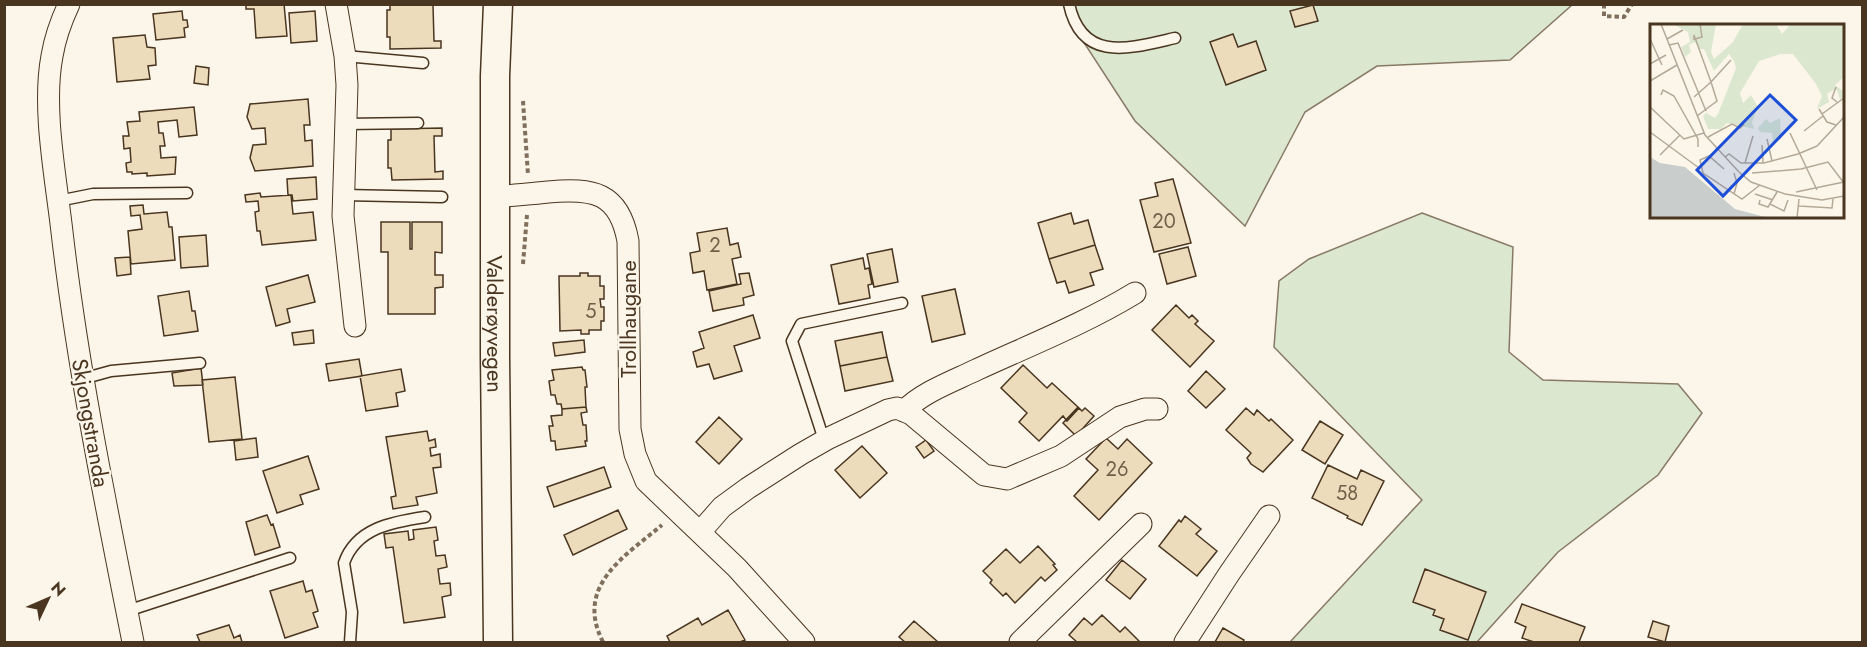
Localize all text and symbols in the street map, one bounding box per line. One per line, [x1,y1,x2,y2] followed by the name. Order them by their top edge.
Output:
[1650,24,1843,218] inset map
[1152,207,1176,236] house number: 20
[709,231,721,260] house number: 2
[479,255,511,393] street label: Valderøyvegen
[612,260,644,378] street label: Trollhaugane
[585,297,597,326] house number: 5
[64,356,118,490] street label: Skjongstranda
[1106,455,1128,484] house number: 26
[1336,479,1358,508] house number: 58
[18,569,78,629] north arrow
[46,576,71,601] text: N

